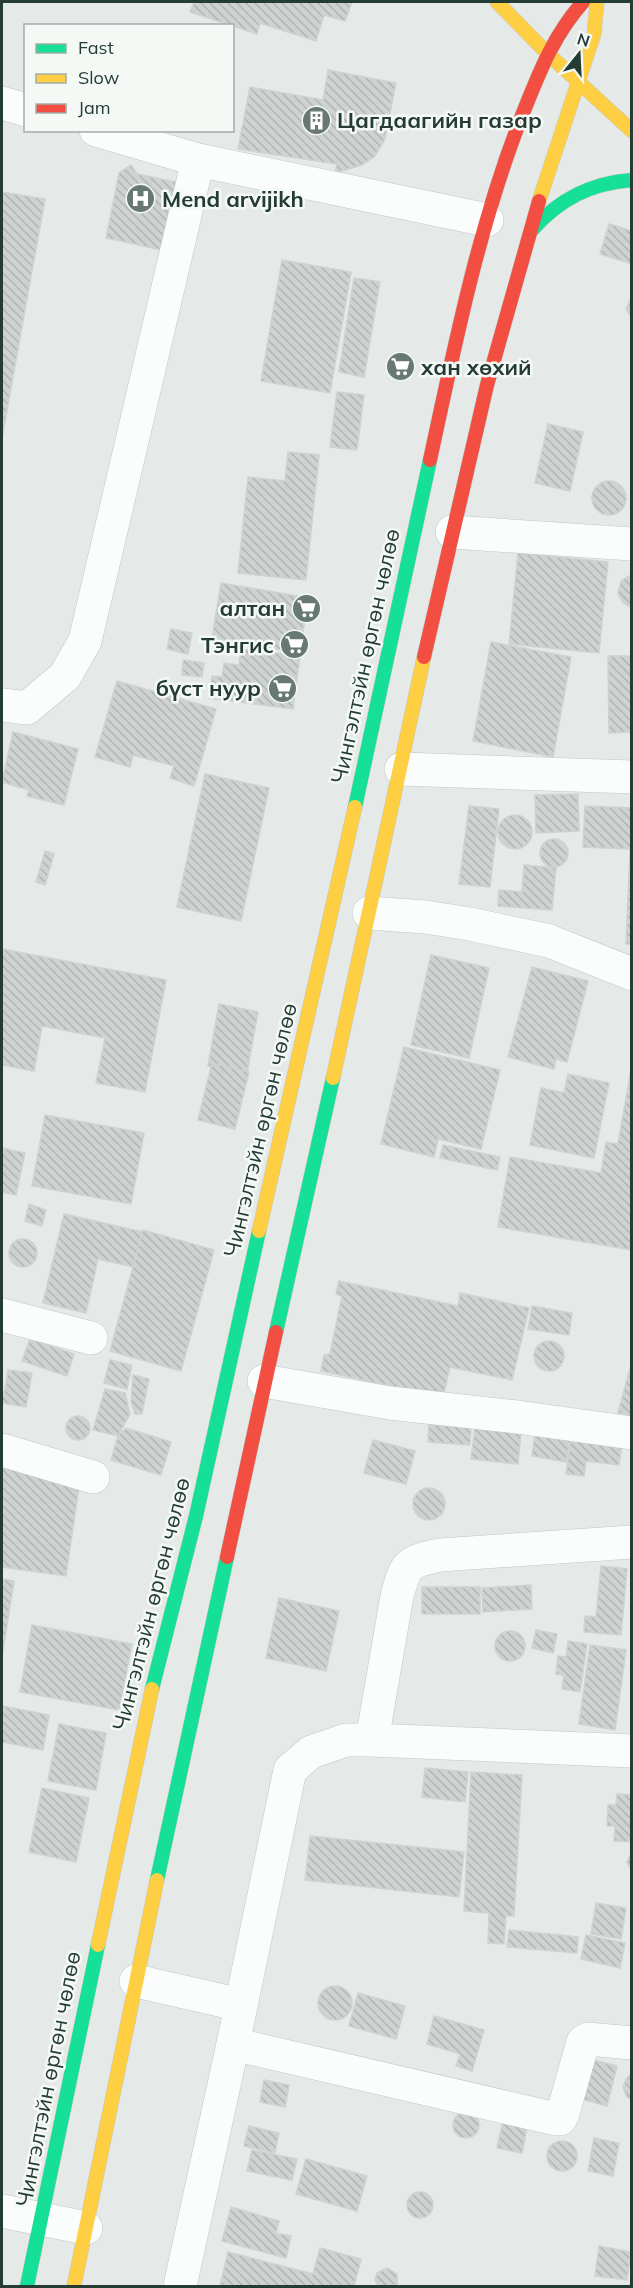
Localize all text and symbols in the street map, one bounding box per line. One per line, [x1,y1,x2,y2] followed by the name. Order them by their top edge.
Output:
[24,24,234,132] legend
[549,24,609,84] north arrow
[575,28,592,51] text: N
[78,36,114,59] text: Fast
[78,66,120,89] text: Slow
[78,96,111,119] text: Jam
[300,104,332,136] building icon: Цагдаагийн газар
[337,106,542,134] place label: Цагдаагийн газар
[125,183,157,215] hospital icon: Mend arvijikh
[162,185,304,213] place label: Mend arvijikh
[384,351,416,383] supermarket icon: хан хөхий
[420,353,532,381] place label: хан хөхий
[324,526,406,786] street label: Чингэлтэйн өргөн чөлөө
[290,592,322,624] supermarket icon: алтан
[219,594,285,622] place label: алтан
[279,629,311,661] supermarket icon: Тэнгис
[201,631,274,659] place label: Тэнгис
[266,672,298,704] supermarket icon: бүст нуур
[156,674,261,702] place label: бүст нуур
[217,1000,303,1260] street label: Чингэлтэйн өргөн чөлөө
[106,1475,196,1733] street label: Чингэлтэйн өргөн чөлөө
[9,1949,87,2209] street label: Чингэлтэйн өргөн чөлөө

